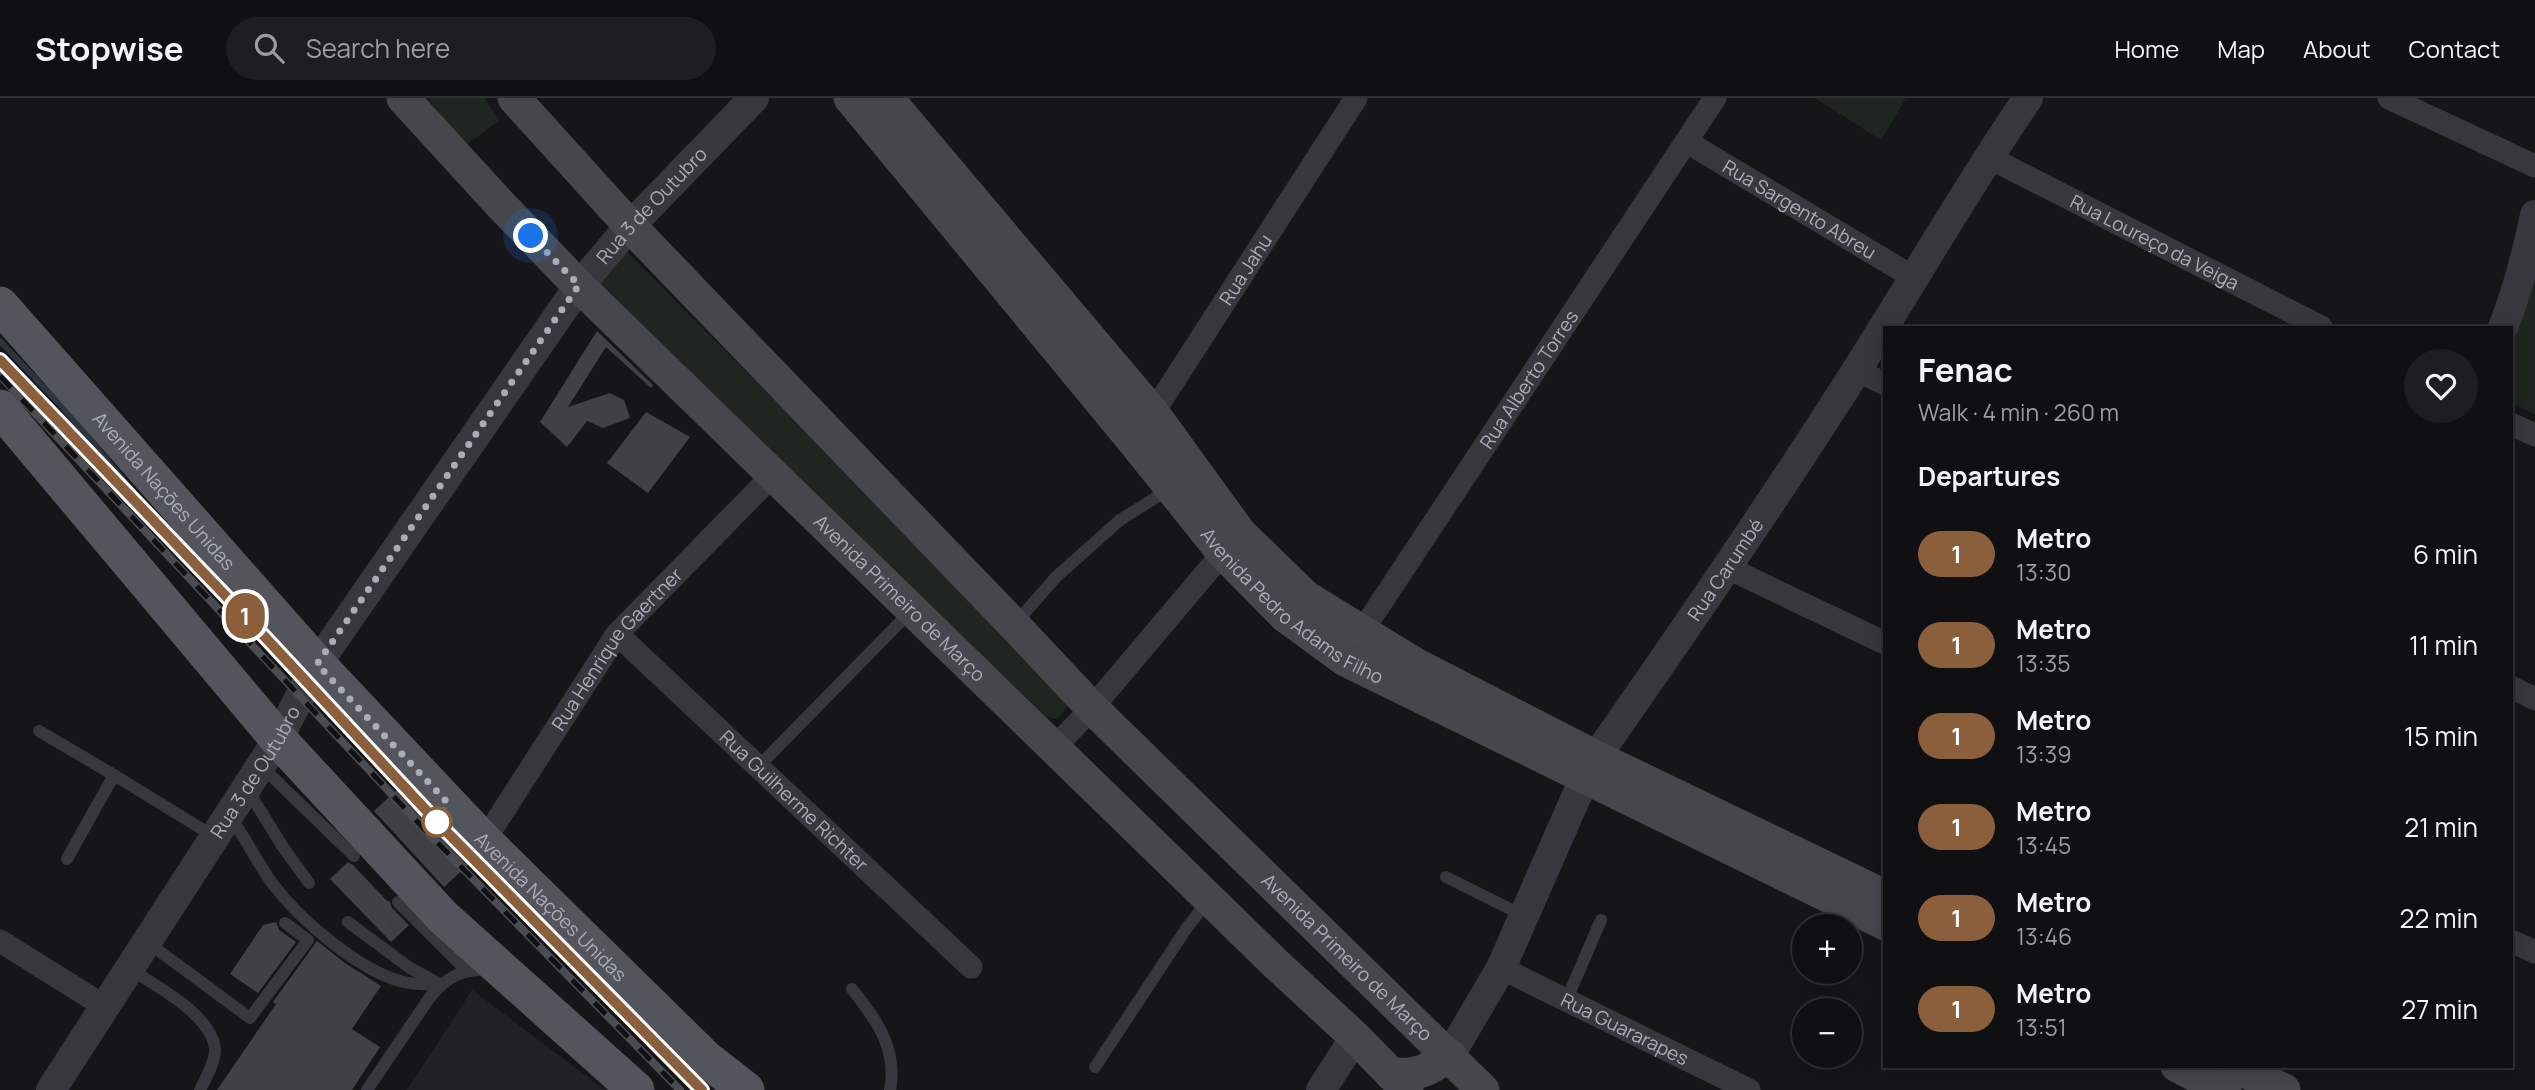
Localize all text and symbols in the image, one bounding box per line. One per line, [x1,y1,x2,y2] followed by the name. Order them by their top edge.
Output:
[226,17,716,80] search box
[35,26,184,71] text: Stopwise
[250,29,288,67] icon: search
[306,30,450,66] text: Search here
[2114,32,2179,65] text: Home
[2217,32,2265,65] text: Map
[2303,32,2371,65] text: About
[2409,32,2500,65] text: Contact
[590,141,713,269] street label: Rua 3 de Outubro
[1718,153,1881,265] street label: Rua Sargento Abreu
[2066,188,2243,296] street label: Rua Loureço da Veiga
[513,218,548,253] your location
[1213,229,1278,310] street label: Rua Jahu
[1473,305,1584,454] street label: Rua Alberto Torres
[1918,347,2013,392] text: Fenac
[2404,349,2478,423] button: heart
[1918,396,2119,428] text: Walk · 4 min · 260 m
[87,406,241,576] street label: Avenida Nações Unidas
[1918,458,2060,494] text: Departures
[808,509,991,687] street label: Avenida Primeiro de Março
[1681,513,1769,626] street label: Rua Carumbé
[2016,520,2091,556] text: Metro
[1195,522,1388,690] street label: Avenida Pedro Adams Filho
[2413,536,2478,572] text: 6 min
[1951,537,1962,570] text: 1
[2016,556,2071,588] text: 13:30
[545,562,688,735] street label: Rua Henrique Gaertner
[222,593,268,639] line badge: 1
[240,599,250,632] text: 1
[2016,611,2091,647] text: Metro
[2409,627,2478,663] text: 11 min
[1951,628,1962,661] text: 1
[2016,647,2071,679] text: 13:35
[204,701,306,843] street label: Rua 3 de Outubro
[2016,702,2091,738] text: Metro
[2404,718,2478,754] text: 15 min
[1951,719,1962,752] text: 1
[714,724,874,877] street label: Rua Guilherme Richter
[2016,738,2072,770] text: 13:39
[2016,793,2091,829] text: Metro
[422,807,452,837] unlabelled marker
[2404,809,2478,845] text: 21 min
[1951,810,1962,843] text: 1
[469,826,633,987] street label: Avenida Nações Unidas
[2016,829,2071,861] text: 13:45
[1256,868,1438,1047] street label: Avenida Primeiro de Março
[2016,884,2091,920] text: Metro
[2400,900,2478,936] text: 22 min
[1951,901,1962,934] text: 1
[1792,914,1862,1068] map controls
[1792,914,1862,984] button: +
[2016,920,2072,952] text: 13:46
[2016,975,2091,1011] text: Metro
[1557,986,1693,1071] street label: Rua Guararapes
[2401,991,2478,1027] text: 27 min
[1951,992,1962,1025] text: 1
[1792,998,1862,1068] button: −
[2016,1011,2067,1043] text: 13:51

